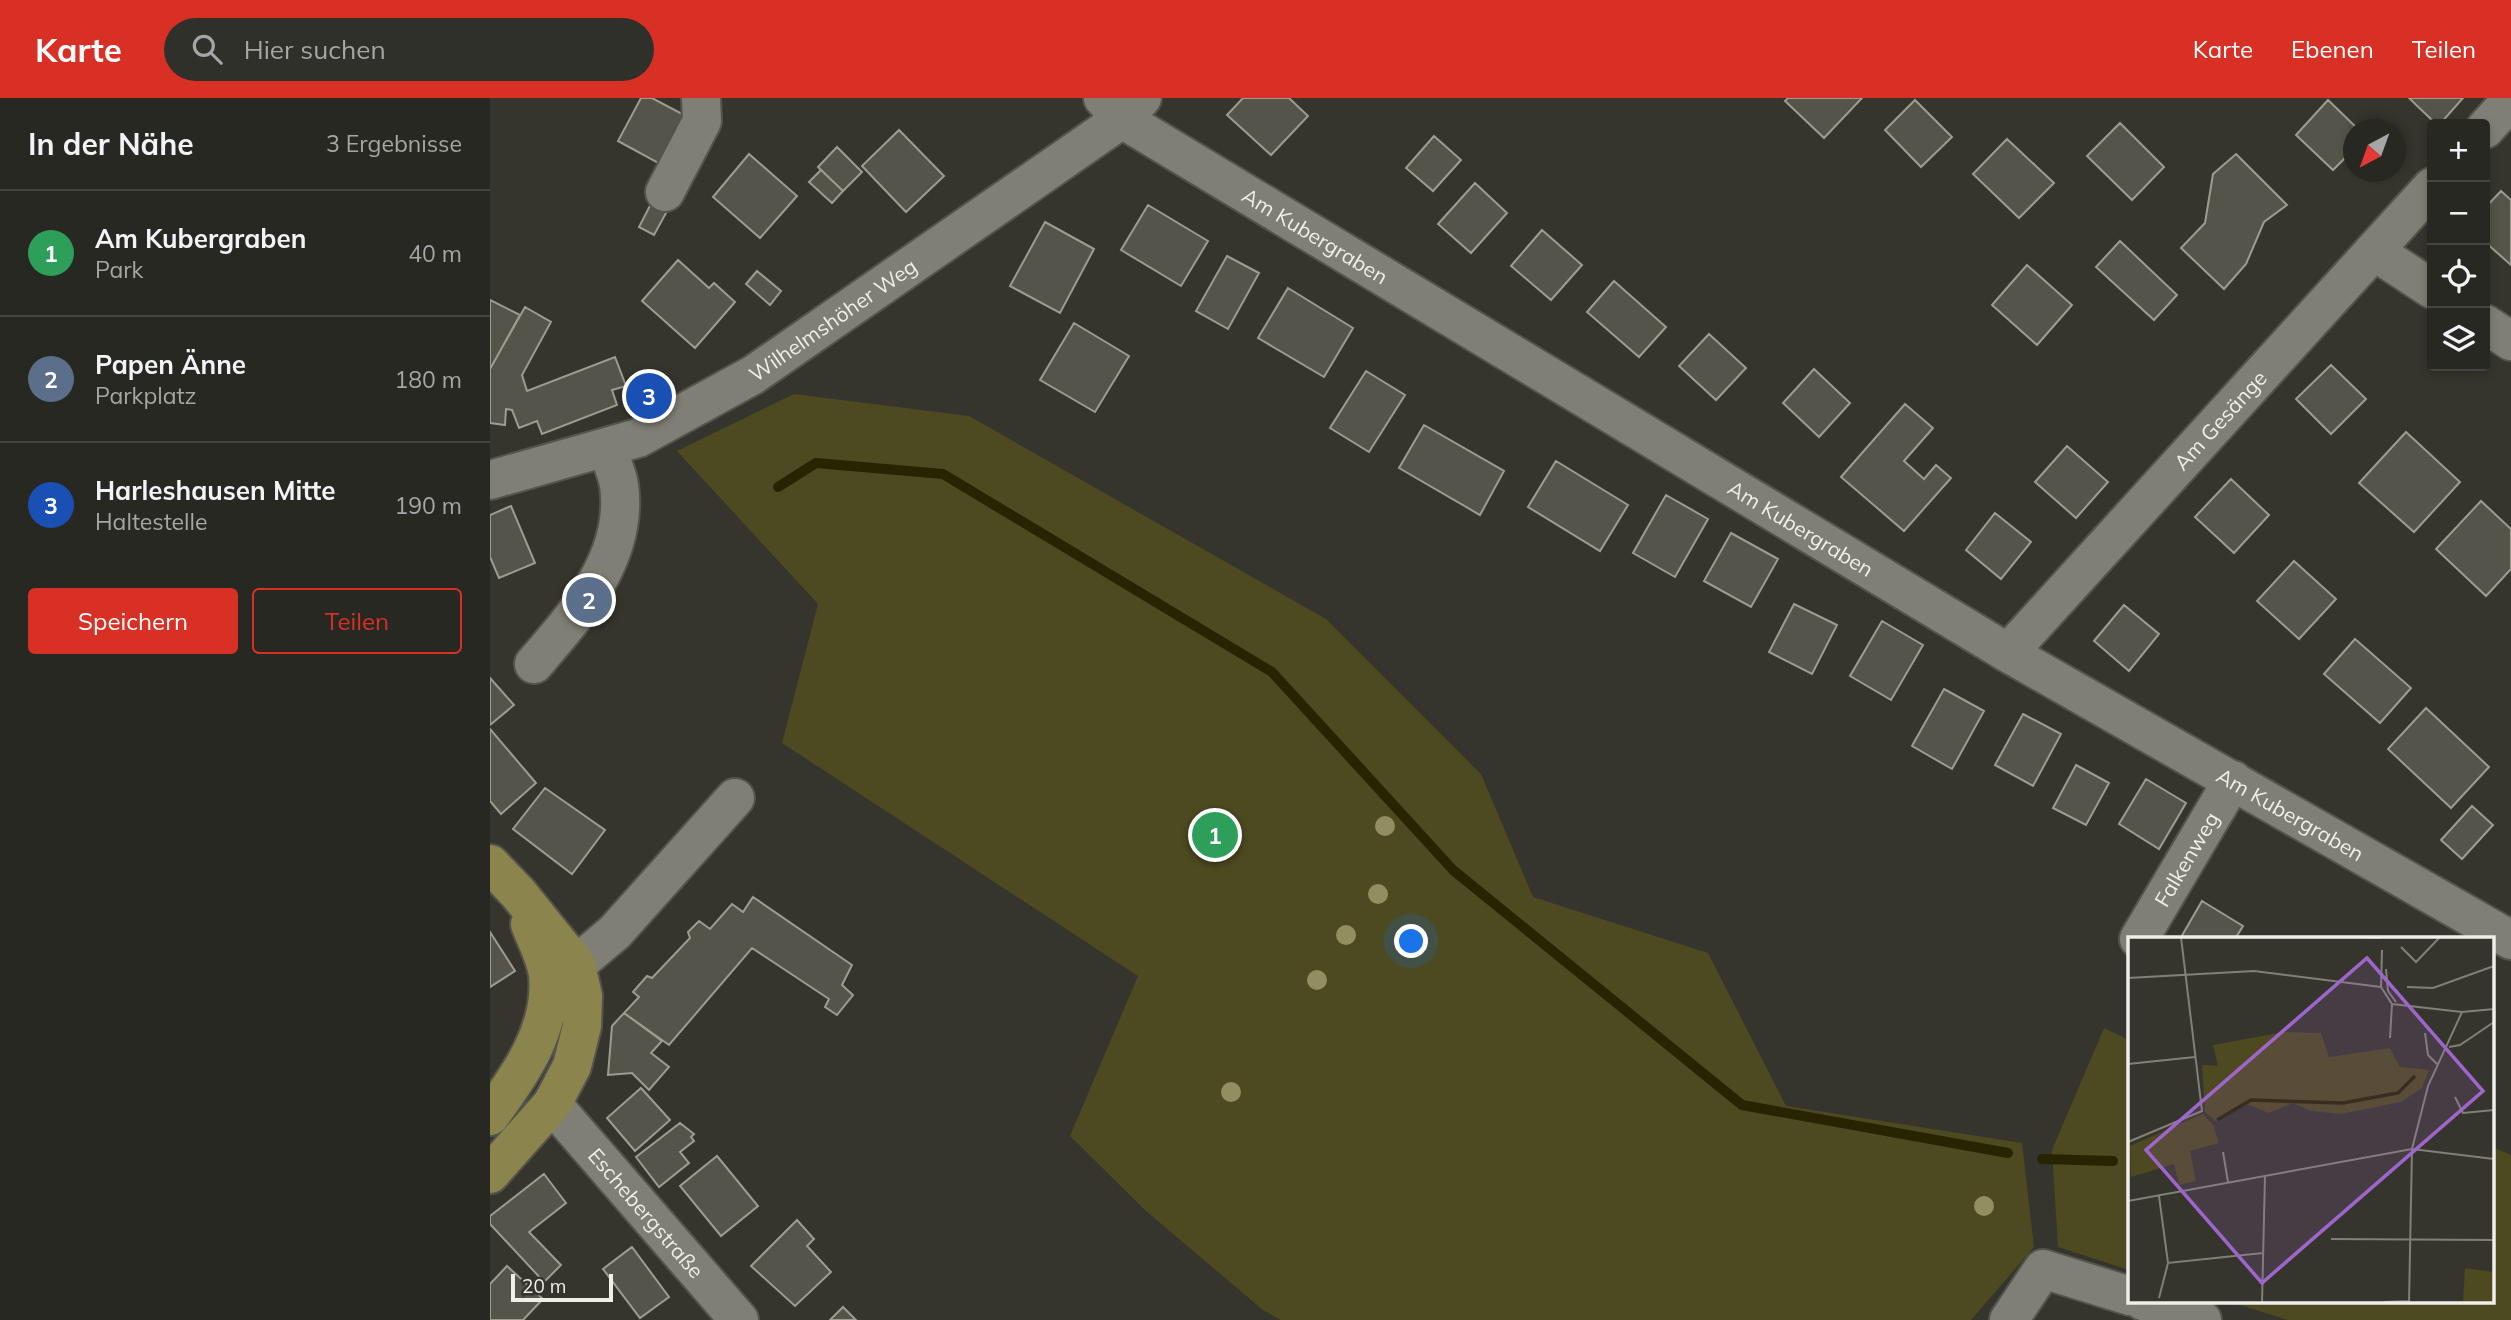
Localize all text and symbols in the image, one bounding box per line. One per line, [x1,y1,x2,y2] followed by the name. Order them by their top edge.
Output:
[164,18,654,81] search box
[35,29,122,70] text: Karte
[188,30,226,68] icon: search
[244,33,386,66] text: Hier suchen
[2193,34,2253,64] text: Karte
[2291,34,2374,64] text: Ebenen
[2412,34,2476,64] text: Teilen
[2343,119,2406,182] north arrow
[2427,119,2490,371] map controls
[2427,119,2490,182] button: +
[28,125,194,163] text: In der Nähe
[326,129,462,158] text: 3 Ergebnisse
[1238,182,1393,289] street label: Am Kubergraben
[2427,182,2490,245] button: −
[95,222,306,255] text: Am Kubergraben
[44,239,58,268] text: 1
[408,239,462,268] text: 40 m
[2427,245,2490,308] button: locate
[744,252,922,387] street label: Wilhelmshöher Weg
[95,255,143,284] text: Park
[2427,308,2490,371] button: layers
[95,348,246,381] text: Papen Änne
[44,365,58,394] text: 2
[394,365,462,394] text: 180 m
[2168,365,2272,475] street label: Am Gesänge
[626,370,672,422] pin: 3
[95,381,196,410] text: Parkplatz
[95,474,335,507] text: Harleshausen Mitte
[1723,474,1878,582] street label: Am Kubergraben
[44,491,58,520] text: 3
[394,491,462,520] text: 190 m
[95,507,208,536] text: Haltestelle
[566,574,612,626] pin: 2
[28,588,238,654] button: Speichern
[252,588,462,654] button: Teilen
[2212,762,2369,866] street label: Am Kubergraben
[2148,807,2224,911] street label: Falkenweg
[1192,809,1238,861] pin: 1
[1394,924,1428,958] your location
[2128,937,2494,1302] inset map
[583,1143,710,1283] street label: Eschebergstraße
[511,1271,612,1303] scale bar
[522,1274,566,1298] text: 20 m

